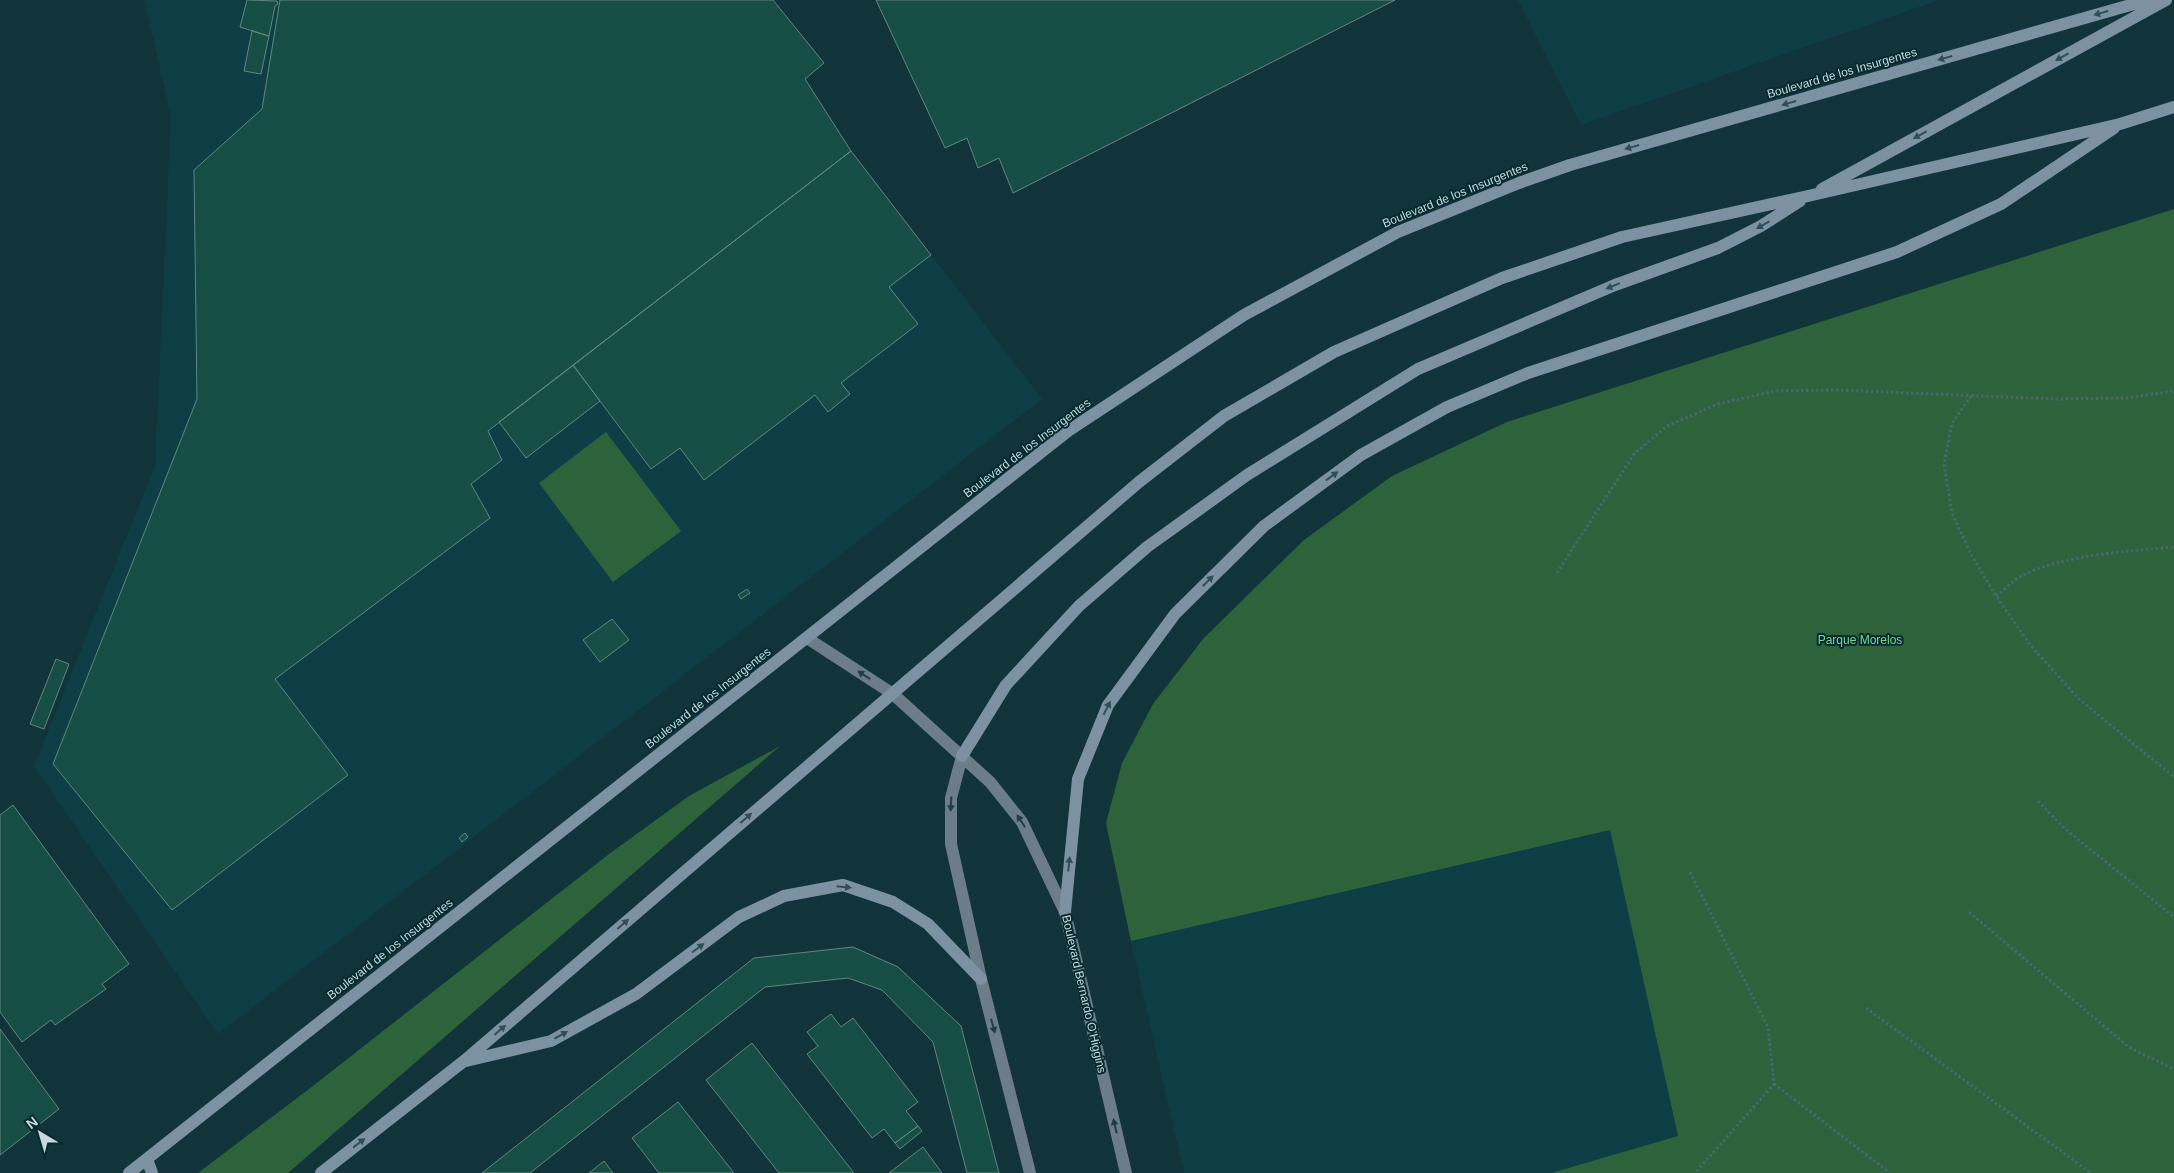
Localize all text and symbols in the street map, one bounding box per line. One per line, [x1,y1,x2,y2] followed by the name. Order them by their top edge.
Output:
[2094,10,2109,18] one-way arrow
[1765,45,1919,101] street label: Boulevard de los Insurgentes
[2055,53,2069,61] one-way arrow
[1937,55,1952,63] one-way arrow
[1781,99,1796,107] one-way arrow
[1912,131,1927,139] one-way arrow
[1625,144,1640,152] one-way arrow
[1380,159,1530,231] street label: Boulevard de los Insurgentes
[1757,220,1770,229] one-way arrow
[1606,283,1620,291] one-way arrow
[961,396,1093,500] street label: Boulevard de los Insurgentes
[1325,471,1339,481] one-way arrow
[1202,575,1214,587] one-way arrow
[1818,633,1902,647] park label: Parque Morelos
[642,645,774,751] street label: Boulevard de los Insurgentes
[858,671,871,680] one-way arrow
[1103,700,1112,715] one-way arrow
[947,796,955,812] one-way arrow
[740,813,753,824] one-way arrow
[1016,814,1025,828] one-way arrow
[1066,855,1074,871] one-way arrow
[837,883,853,891] one-way arrow
[324,896,456,1002] street label: Boulevard de los Insurgentes
[1059,914,1109,1074] street label: Boulevard Bernardo O'Higgins
[616,919,629,930] one-way arrow
[691,943,705,953] one-way arrow
[989,1018,997,1033] one-way arrow
[493,1025,506,1036] one-way arrow
[554,1031,569,1039] one-way arrow
[15,1108,65,1158] north arrow
[23,1113,41,1132] text: N
[1111,1118,1119,1133] one-way arrow
[353,1138,366,1148] one-way arrow

